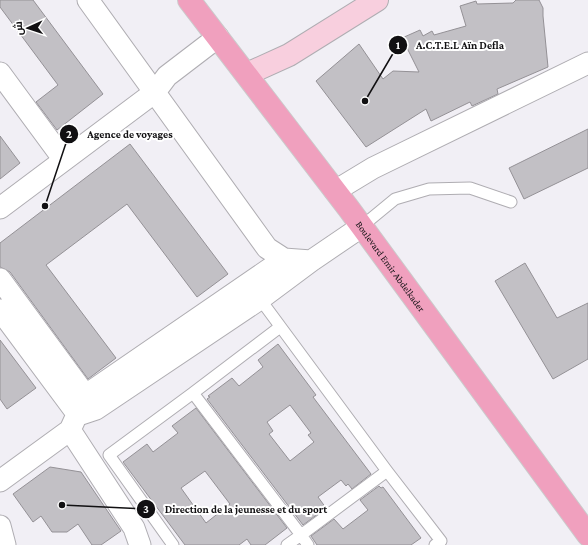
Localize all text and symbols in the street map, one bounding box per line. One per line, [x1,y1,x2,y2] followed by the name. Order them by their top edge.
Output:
[8,8,48,48] north arrow
[12,21,25,36] text: ش
[388,34,512,57] callout: A.C.T.E.L Aïn Defla
[396,38,401,52] text: 1
[415,39,505,51] text: A.C.T.E.L Aïn Defla
[59,122,180,145] callout: Agence de voyages
[66,127,72,141] text: 2
[86,128,173,140] text: Agence de voyages
[354,219,428,314] street label: Boulevard Emir Abdelkader
[136,498,335,521] callout: Direction de la jeunesse et du sport
[143,502,149,516] text: 3
[165,503,327,516] text: Direction de la jeunesse et du sport

